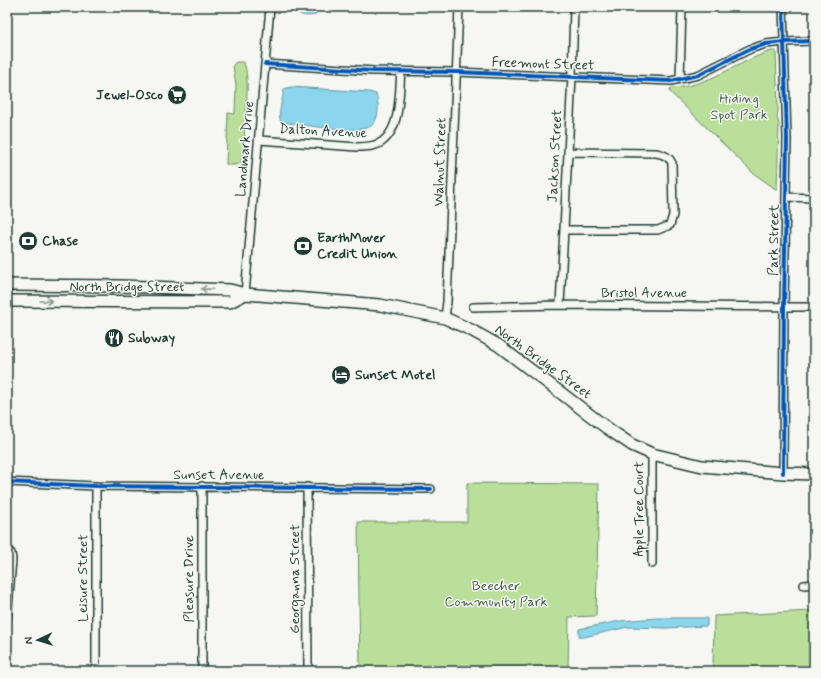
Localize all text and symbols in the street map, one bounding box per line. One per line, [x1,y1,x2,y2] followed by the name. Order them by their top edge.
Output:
[491,53,595,75] street label: Freemont Street
[166,84,188,106] supermarket icon: Jewel-Osco
[96,86,163,104] place label: Jewel-Osco
[710,90,768,124] park label: Hiding Spot Park
[232,100,258,198] street label: Landmark Drive
[544,109,566,203] street label: Jackson Street
[429,117,451,207] street label: Walnut Street
[278,120,368,142] street label: Dalton Avenue
[764,203,784,276] street label: Park Street
[317,229,399,263] place label: EarthMover Credit Union
[17,230,39,252] bank icon: Chase
[42,232,78,250] place label: Chase
[292,235,314,257] bank icon: EarthMover Credit Union
[69,278,185,296] street label: North Bridge Street
[601,284,687,302] street label: Bristol Avenue
[201,285,214,293] one-way arrow
[39,297,52,305] one-way arrow
[491,321,595,403] street label: North Bridge Street
[103,327,125,349] restaurant icon: Subway
[128,329,176,347] place label: Subway
[330,364,352,386] hotel icon: Sunset Motel
[355,366,436,384] place label: Sunset Motel
[630,461,649,556] street label: Apple Tree Court
[173,466,265,484] street label: Sunset Avenue
[286,524,305,634] street label: Georganna Street
[74,534,92,622] street label: Leisure Street
[180,535,198,623] street label: Pleasure Drive
[445,577,548,611] park label: Beecher Community Park
[18,620,58,660] north arrow
[22,636,36,645] text: N

